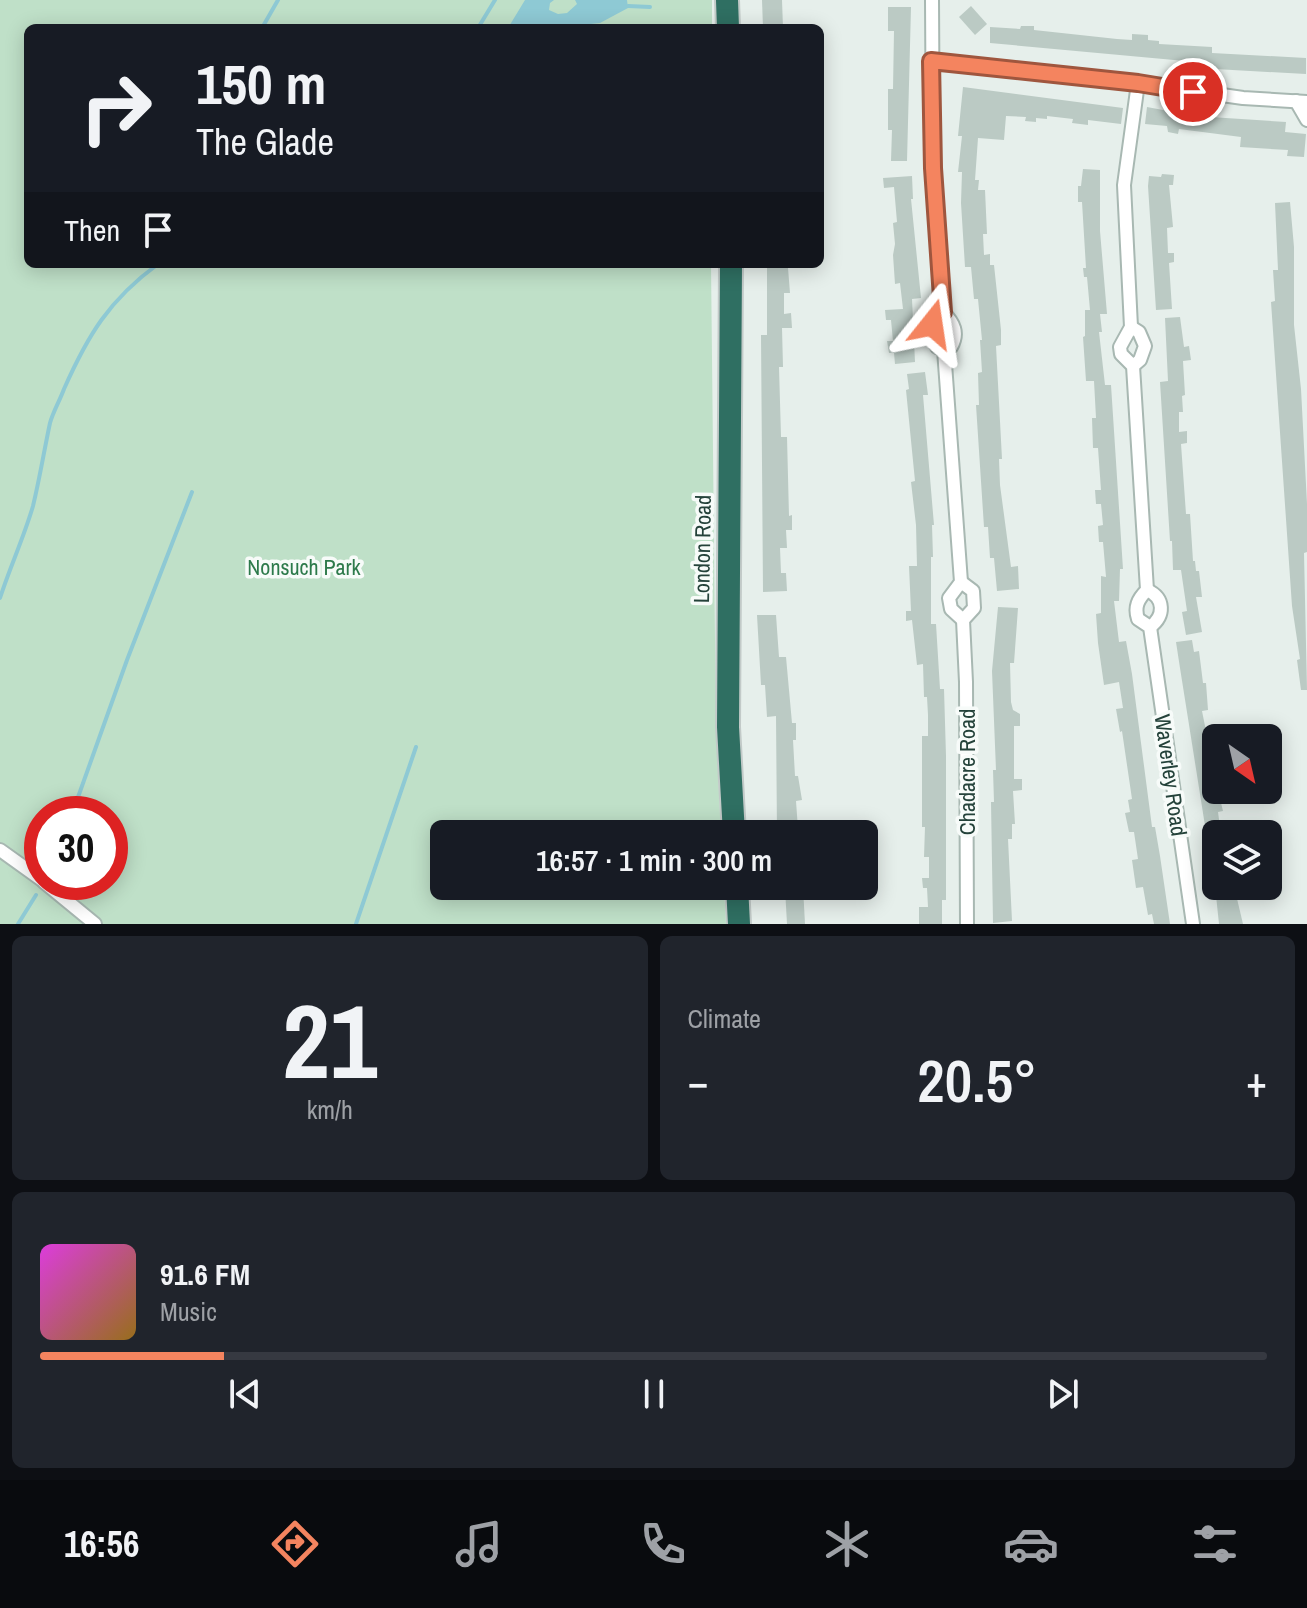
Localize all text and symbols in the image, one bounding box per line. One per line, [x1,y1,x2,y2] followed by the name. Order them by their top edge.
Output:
[196,46,326,121] text: 150 m
[64,56,168,160] icon: right
[1159,58,1227,126] pin
[1171,70,1215,114] icon: arrive
[196,118,334,166] text: The Glade
[136,208,180,252] icon: arrive
[64,210,120,250] text: Then
[890,282,974,366] position arrow
[686,495,718,603] street label: London Road
[247,552,362,582] park label: Nonsuch Park
[952,709,982,835] street label: Chadacre Road
[1148,712,1194,838] street label: Waverley Road
[1202,724,1282,804] north arrow
[1202,724,1282,900] map controls
[24,796,128,900] speed limit sign: 30
[1202,820,1282,900] button: layers
[536,840,772,880] text: 16:57 · 1 min · 300 m
[282,970,377,1110] text: 21
[688,1001,761,1036] text: Climate
[917,1040,1037,1121] text: 20.5°
[688,1051,709,1111] text: −
[1246,1051,1267,1111] text: +
[307,1092,353,1127] text: km/h
[160,1254,250,1294] text: 91.6 FM
[160,1294,217,1329] text: Music
[223,1372,267,1416] icon: previous
[632,1372,676,1416] icon: pause
[1041,1372,1085,1416] icon: next
[267,1516,323,1572] icon: directions
[451,1516,507,1572] icon: music
[635,1516,691,1572] icon: phone
[819,1516,875,1572] icon: climate
[1003,1516,1059,1572] icon: car
[1187,1516,1243,1572] icon: filters
[64,1520,139,1568] text: 16:56

